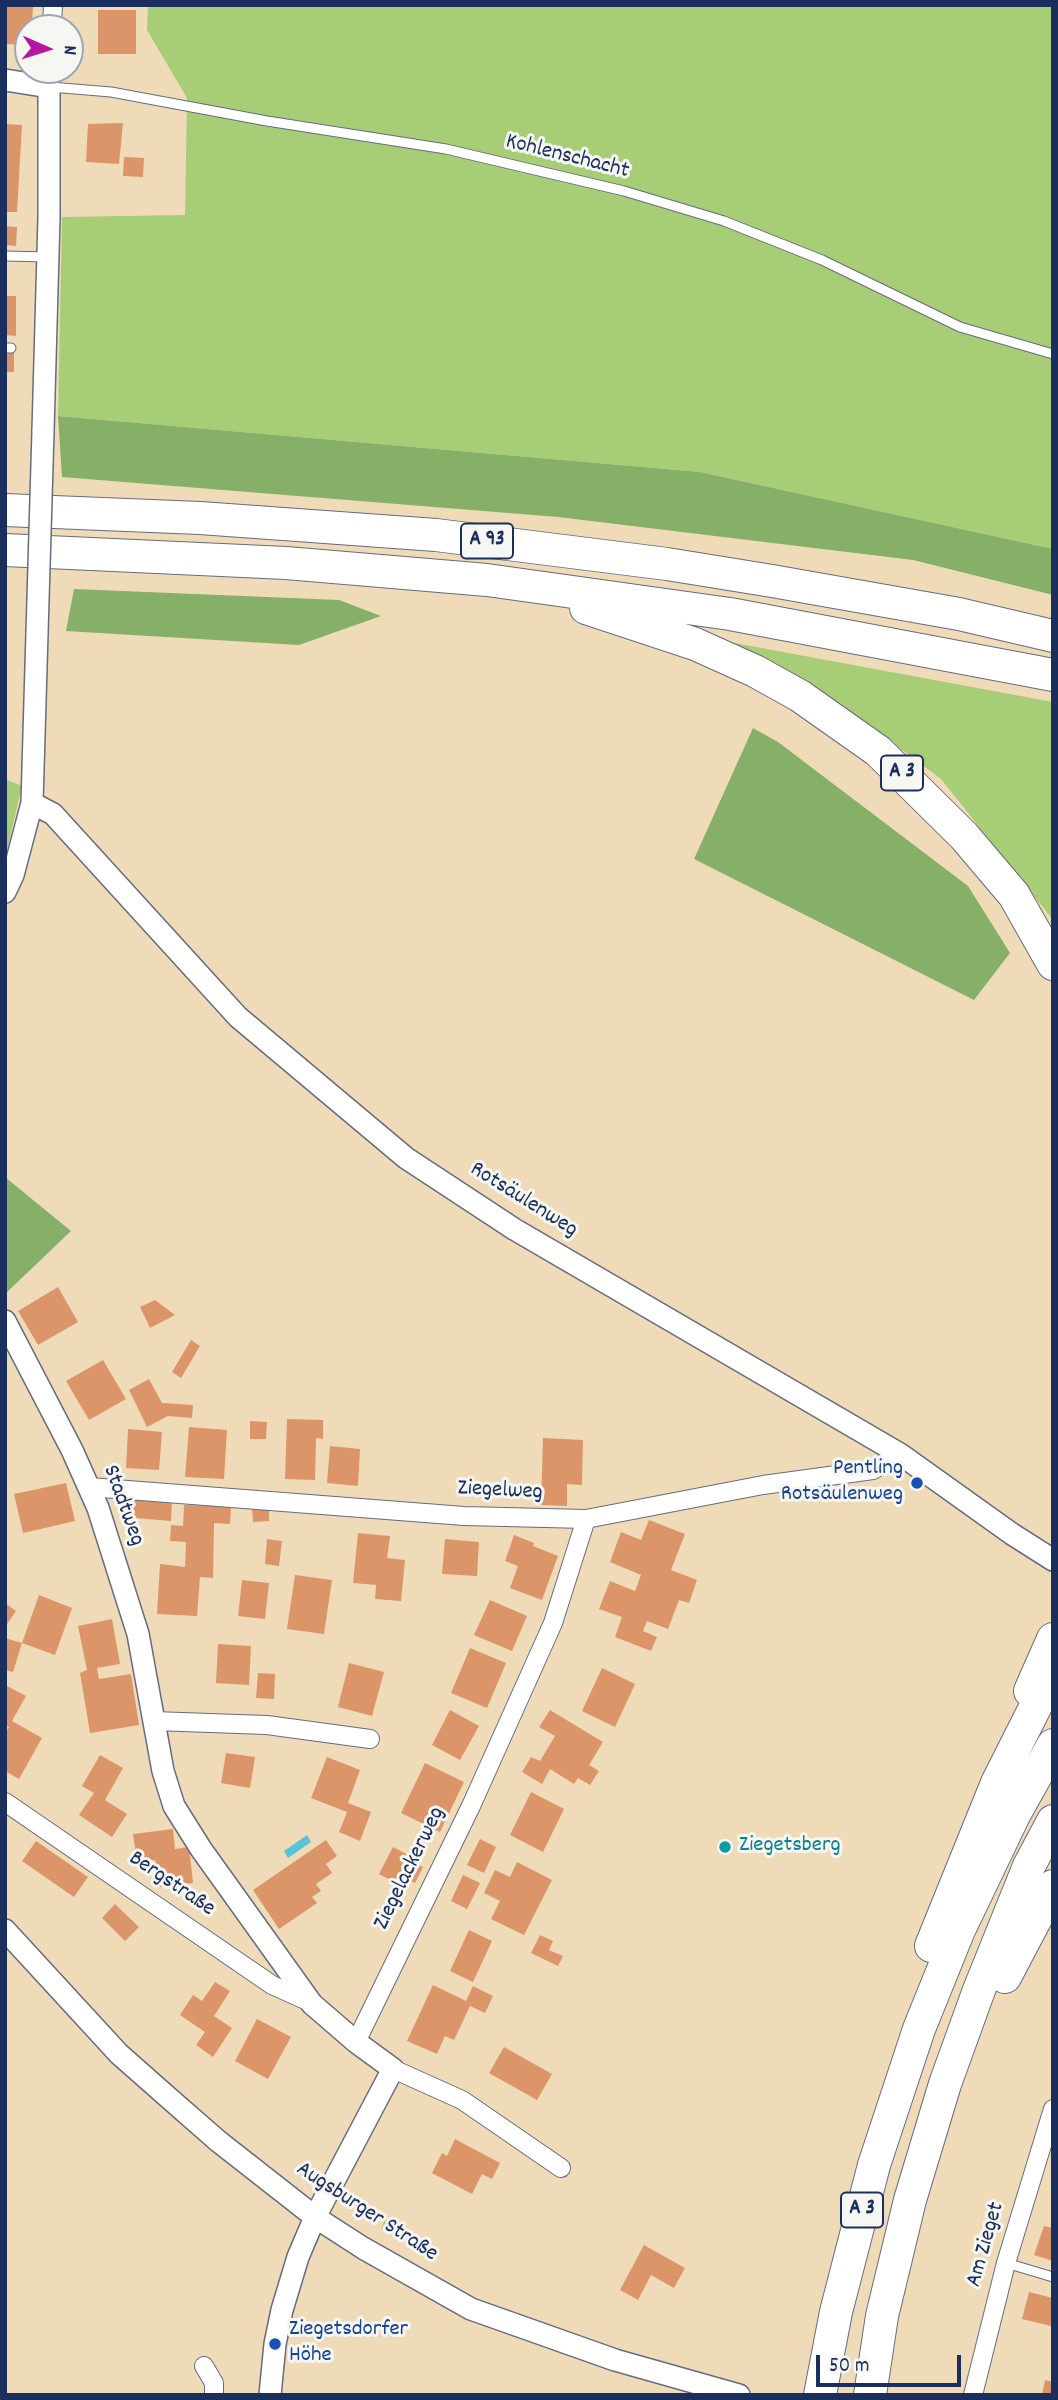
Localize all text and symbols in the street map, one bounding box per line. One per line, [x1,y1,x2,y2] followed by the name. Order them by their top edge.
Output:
[14,14,84,84] north arrow
[55,45,82,55] text: N
[502,129,632,187] street label: Kohlenschacht
[461,524,513,558] road number: A 93
[881,756,923,790] road number: A 3
[464,1157,582,1245] street label: Rotsäulenweg
[781,1456,903,1510] place label: Pentling Rotsäulenweg
[95,1462,149,1550] street label: Stadtweg
[909,1475,925,1491] marker: Pentling Rotsäulenweg
[457,1476,543,1508] street label: Ziegelweg
[369,1803,453,1935] street label: Ziegelackerweg
[739,1833,841,1861] place label: Ziegetsberg
[717,1839,733,1855] marker: Ziegetsberg
[123,1846,219,1924] street label: Bergstraße
[290,2157,442,2269] street label: Augsburger Straße
[841,2192,883,2228] road number: A 3
[962,2199,1012,2291] street label: Am Zieget
[289,2317,408,2371] place label: Ziegetsdorfer Höhe
[267,2336,283,2352] marker: Ziegetsdorfer Höhe
[820,2340,965,2384] scale bar
[829,2352,869,2382] text: 50 m

